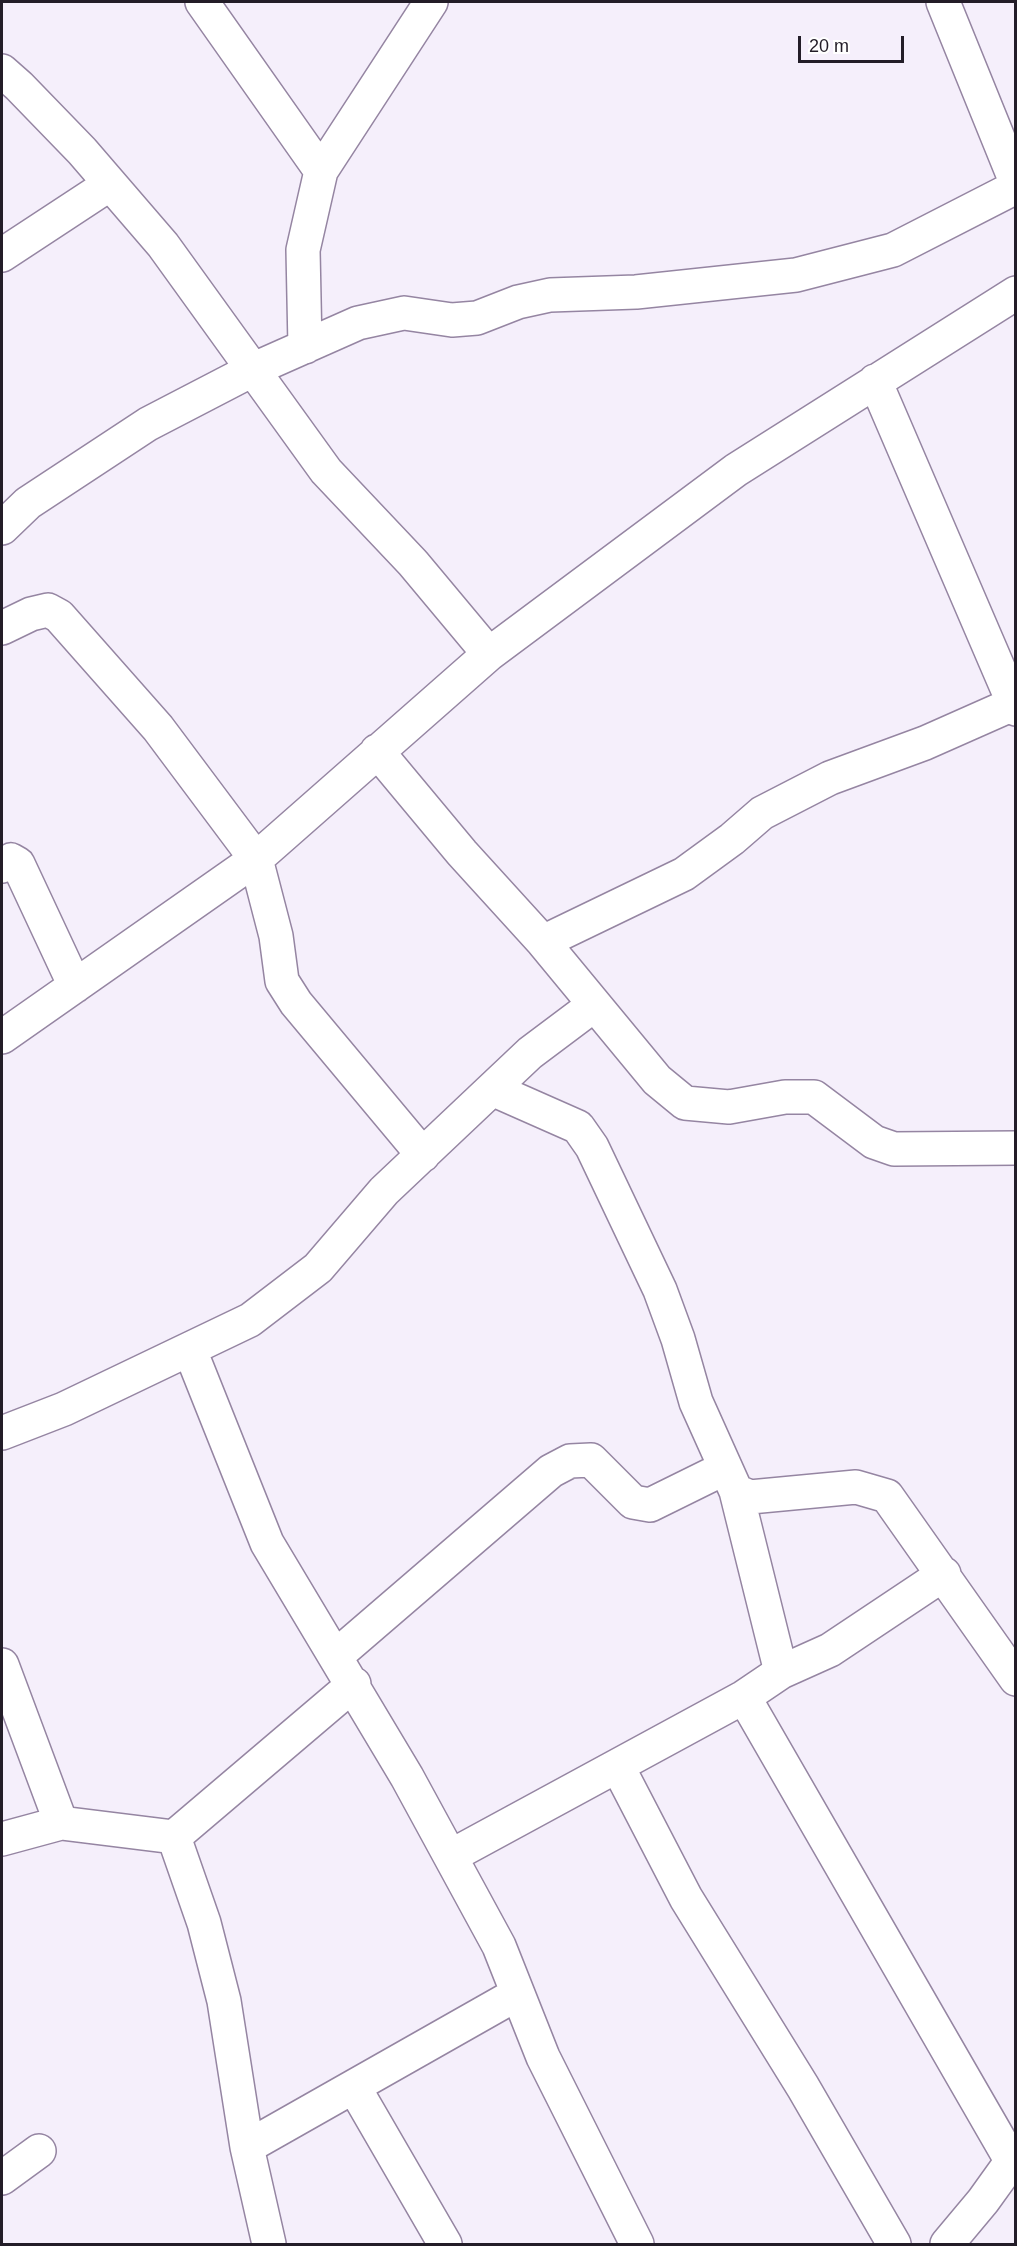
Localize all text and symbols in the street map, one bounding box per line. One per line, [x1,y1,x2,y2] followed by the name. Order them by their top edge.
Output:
[801,24,908,62] scale bar
[809,36,849,56] text: 20 m

